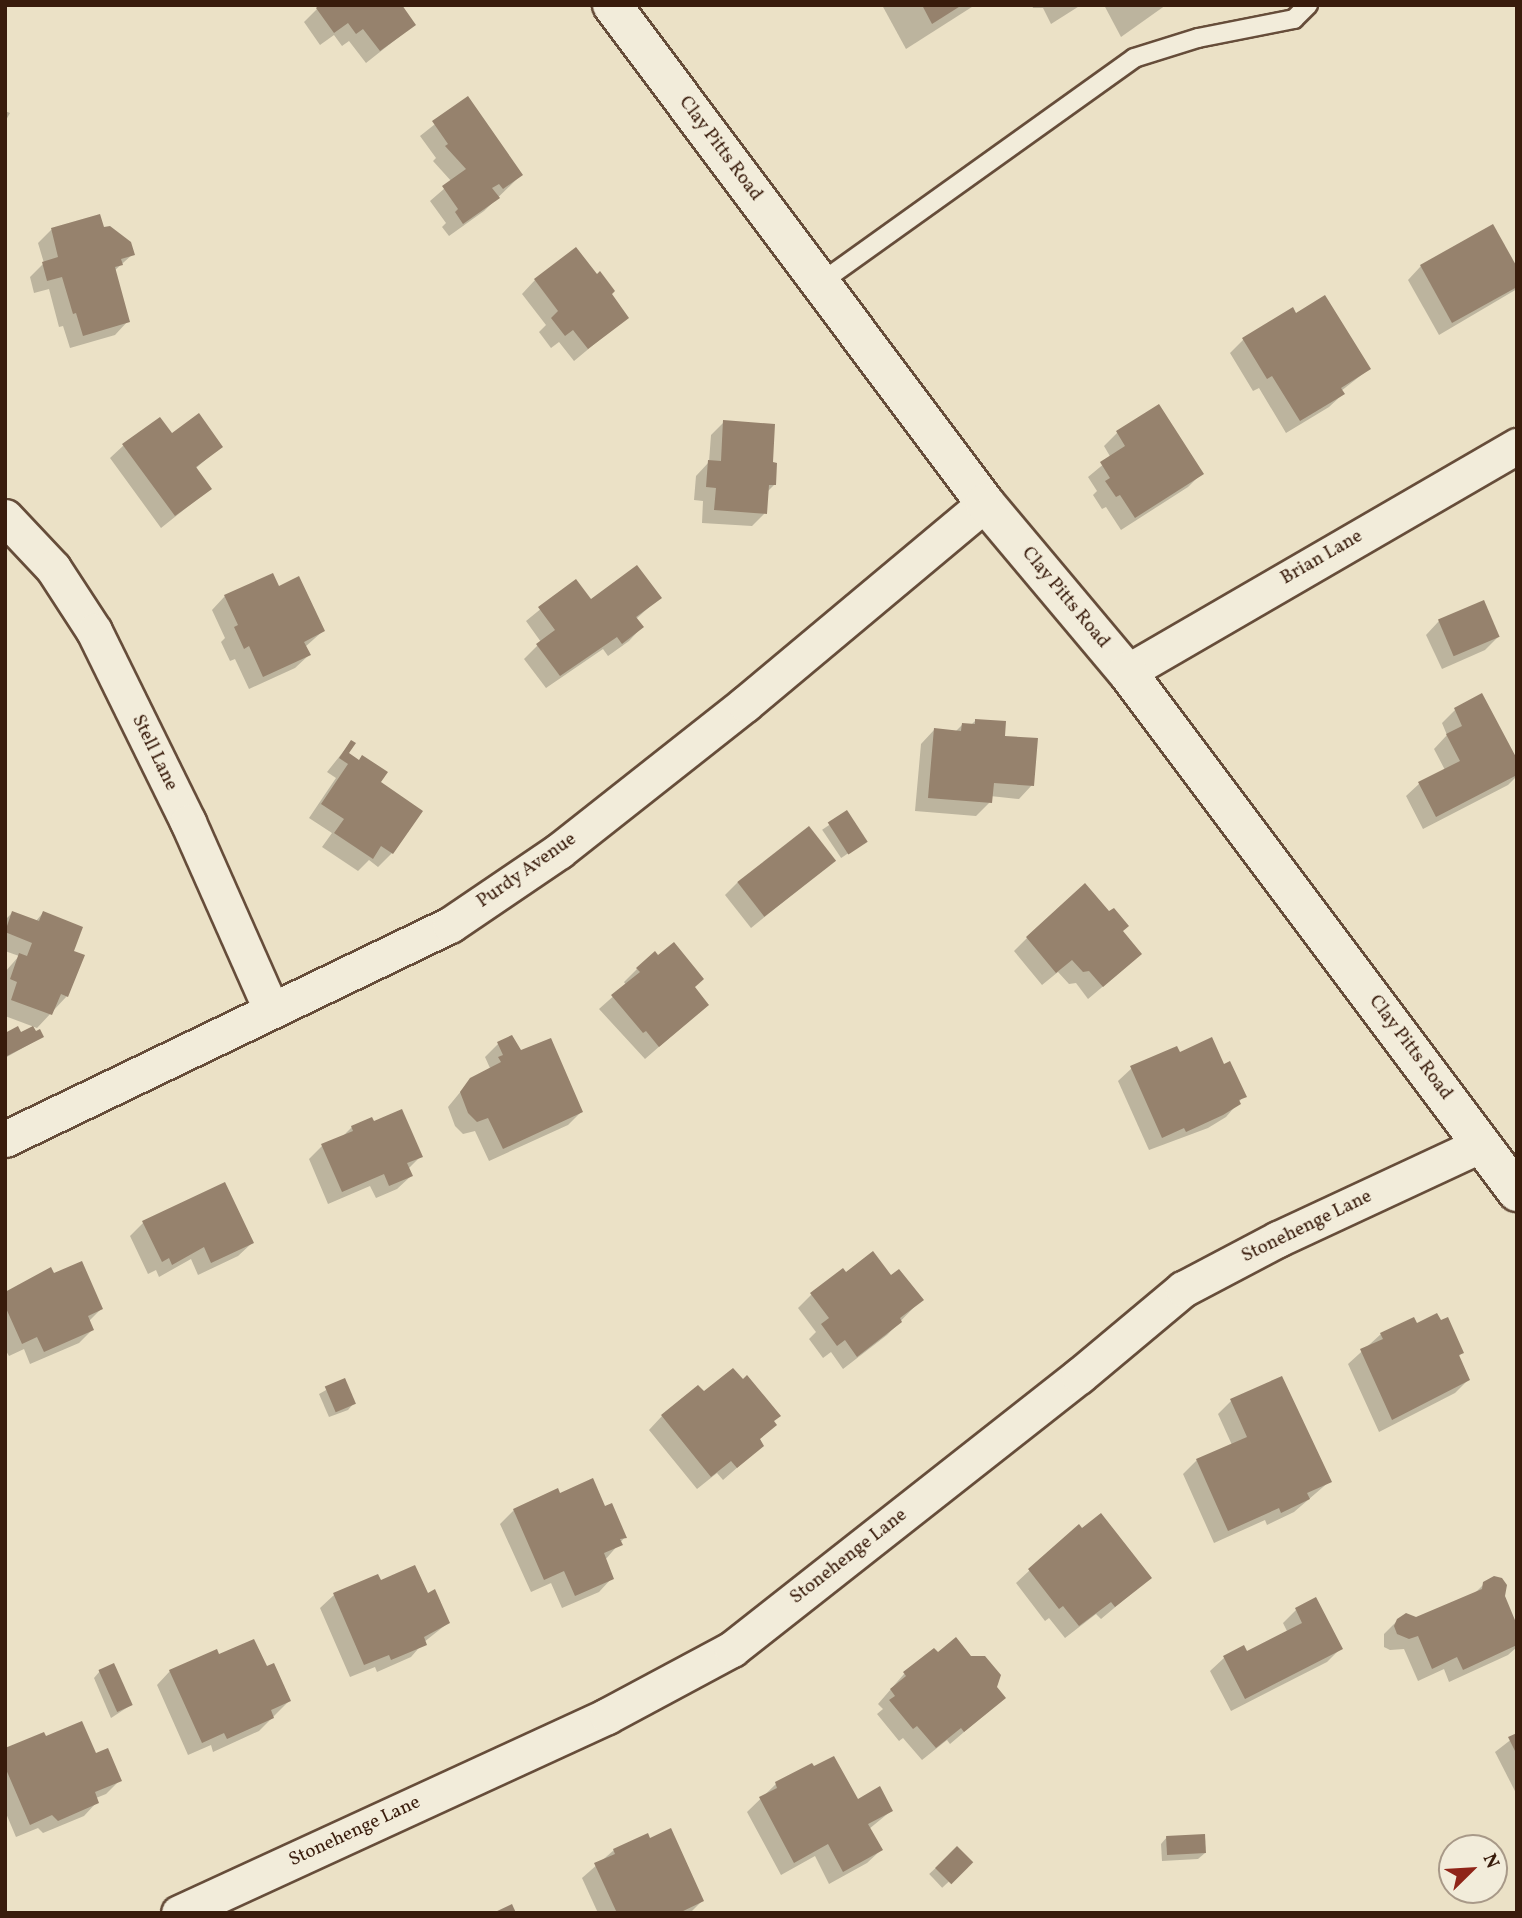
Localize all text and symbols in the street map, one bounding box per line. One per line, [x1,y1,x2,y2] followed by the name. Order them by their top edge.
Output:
[673,92,767,206] street label: Clay Pitts Road
[1277,525,1367,591] street label: Brian Lane
[1016,542,1114,654] street label: Clay Pitts Road
[126,711,182,795] street label: Stell Lane
[473,828,581,914] street label: Purdy Avenue
[1363,991,1457,1105] street label: Clay Pitts Road
[1238,1186,1376,1268] street label: Stonehenge Lane
[786,1504,912,1610] street label: Stonehenge Lane
[286,1792,424,1872] street label: Stonehenge Lane
[1438,1834,1508,1904] north arrow
[1476,1850,1505,1873] text: N

